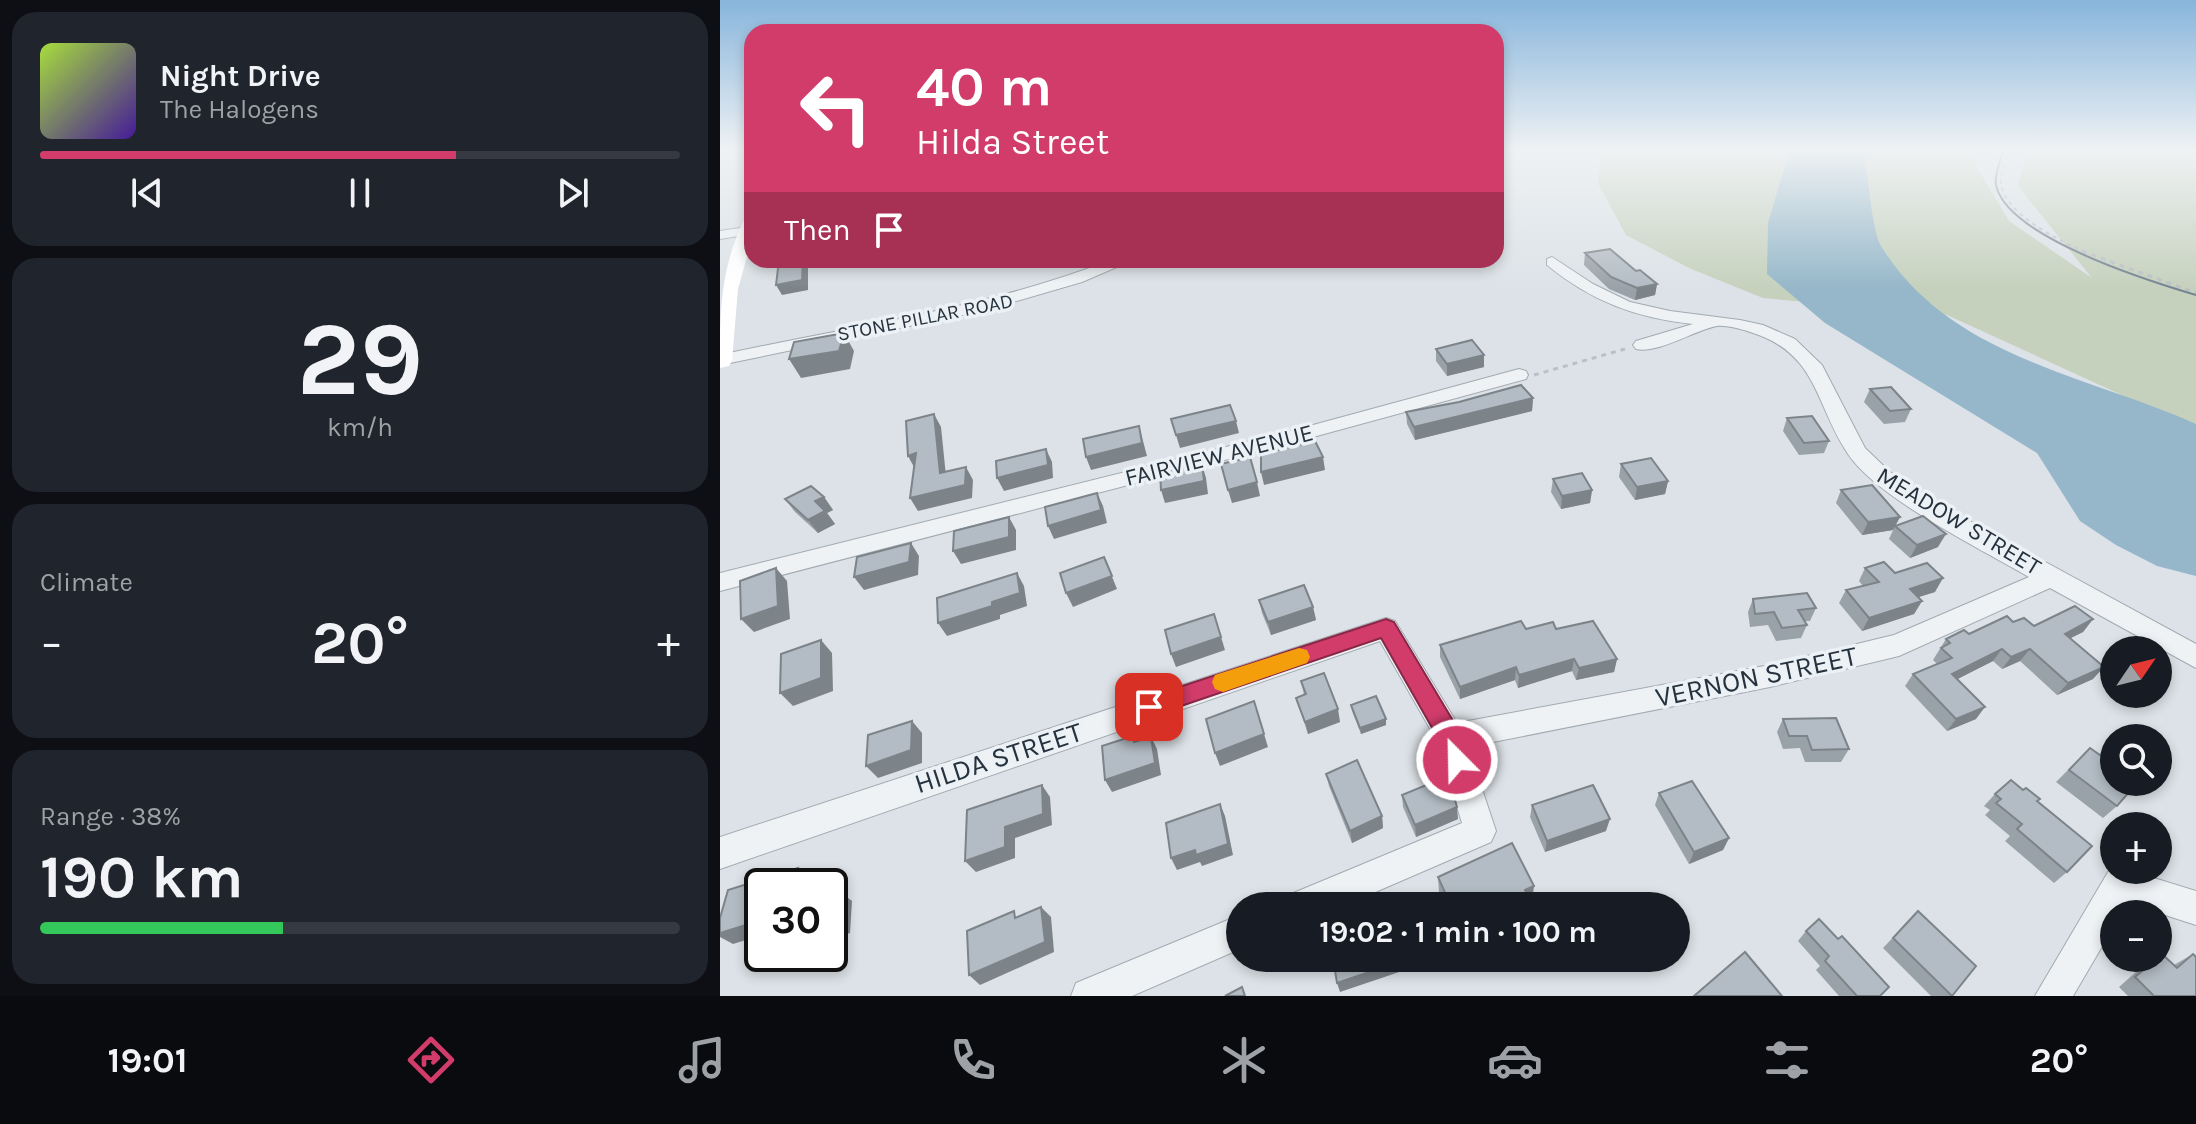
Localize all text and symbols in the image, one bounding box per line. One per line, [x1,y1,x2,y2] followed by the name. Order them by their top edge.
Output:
[916,54,1052,119] text: 40 m
[784,56,888,160] icon: left
[160,58,321,94] text: Night Drive
[160,94,319,125] text: The Halogens
[916,121,1109,163] text: Hilda Street
[125,171,169,215] icon: previous
[338,171,382,215] icon: pause
[551,171,595,215] icon: next
[867,208,911,252] icon: arrive
[784,212,851,248] text: Then
[835,289,1015,346] street label: STONE PILLAR ROAD
[297,299,423,420] text: 29
[327,412,393,443] text: km/h
[1122,418,1316,492] street label: FAIRVIEW AVENUE
[1872,461,2046,581] street label: MEADOW STREET
[40,567,133,598] text: Climate
[311,608,409,678] text: 20°
[40,617,63,668] text: −
[657,617,680,668] text: +
[2100,636,2172,708] north arrow
[2100,636,2172,972] map controls
[1652,639,1860,714] street label: VERNON STREET
[1115,673,1183,741] pin
[1127,685,1171,729] icon: arrive
[910,715,1086,800] street label: HILDA STREET
[1415,718,1499,802] position arrow
[2100,724,2172,796] button: search
[40,801,181,832] text: Range · 38%
[2100,812,2172,884] button: +
[40,842,244,912] text: 190 km
[744,868,848,972] speed limit sign: 30
[2100,900,2172,972] button: −
[1319,914,1597,950] text: 19:02 · 1 min · 100 m
[403,1032,459,1088] icon: directions
[674,1032,730,1088] icon: music
[945,1032,1001,1088] icon: phone
[1216,1032,1272,1088] icon: climate
[1487,1032,1543,1088] icon: car
[1759,1032,1815,1088] icon: filters
[108,1039,188,1081] text: 19:01
[2030,1039,2088,1081] text: 20°

